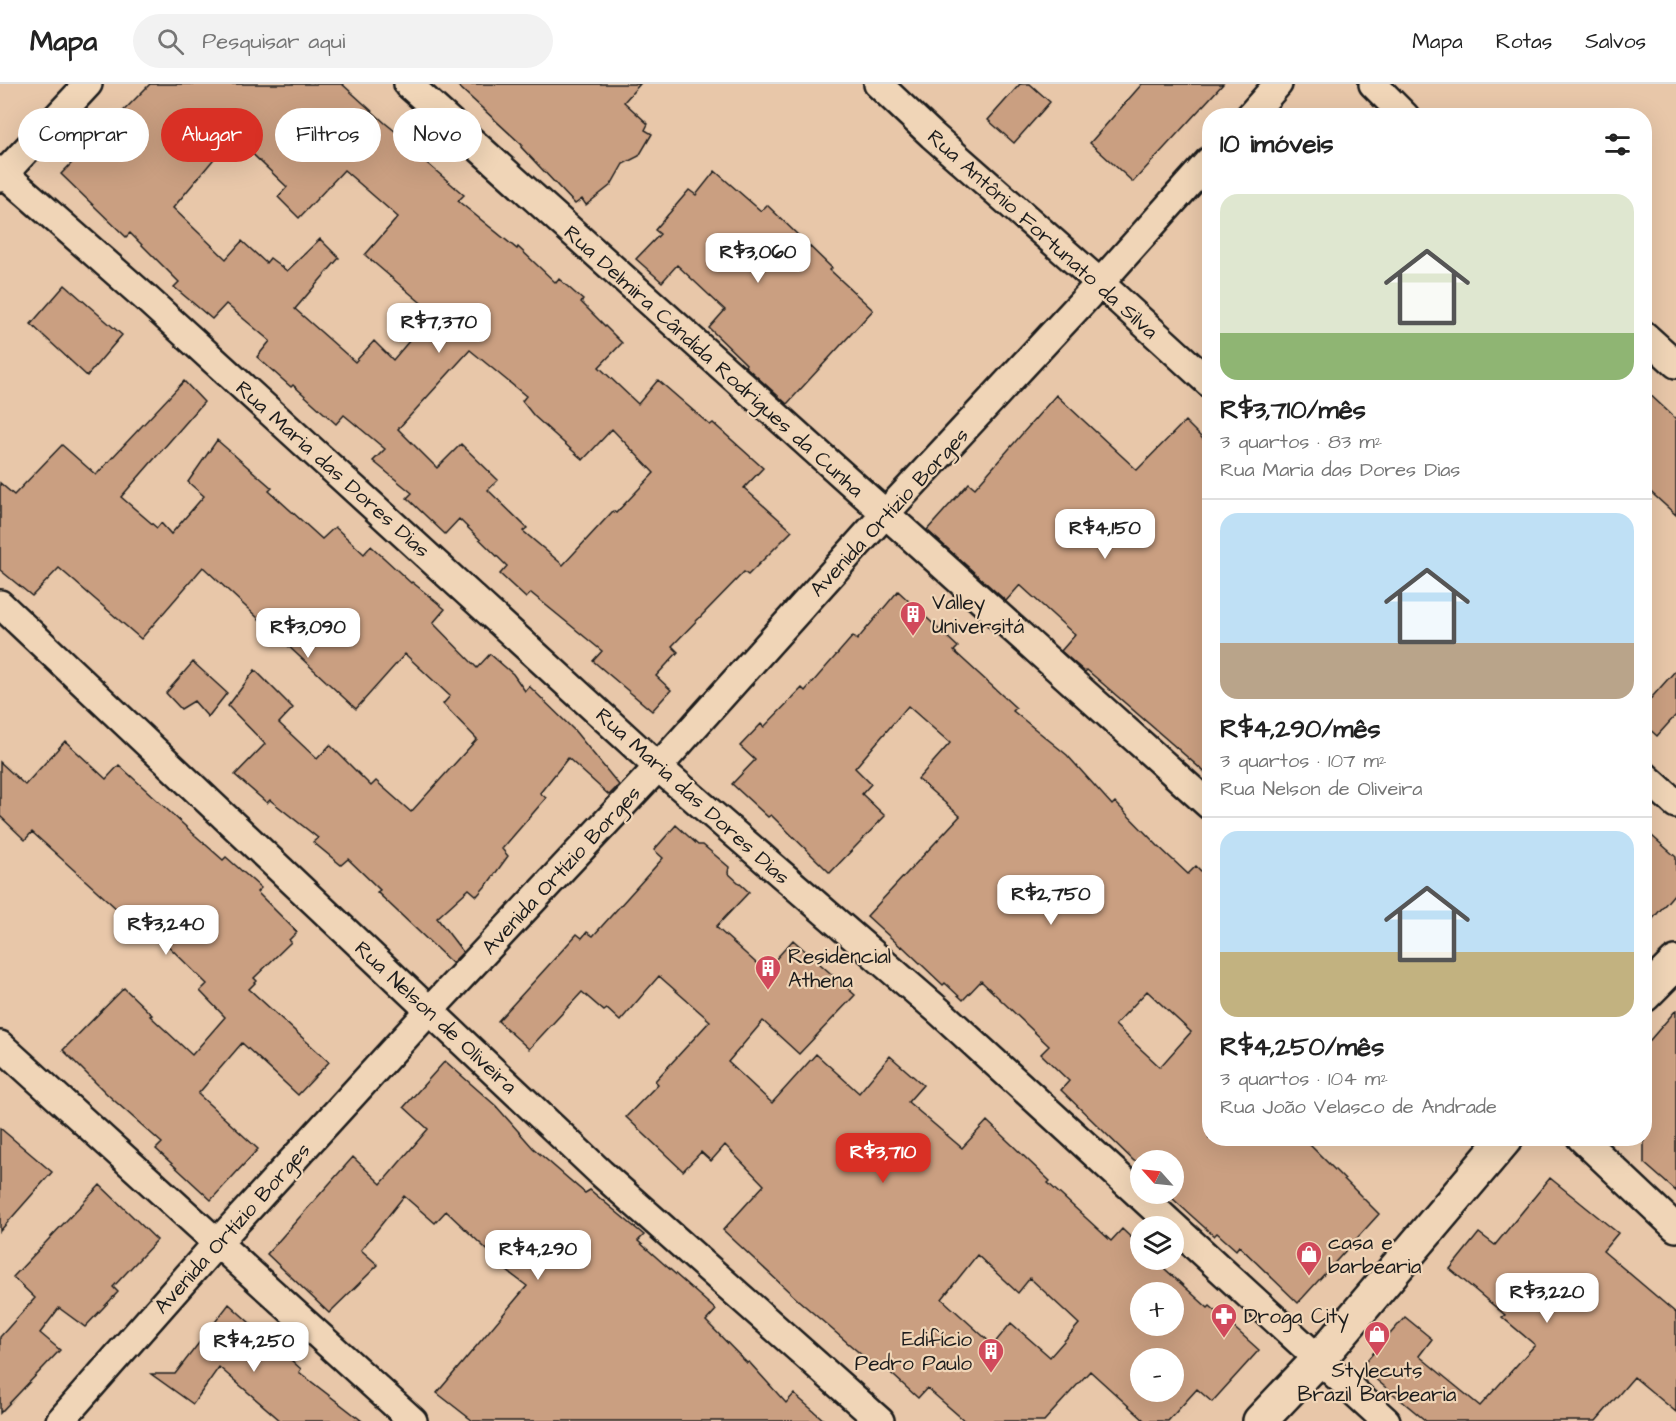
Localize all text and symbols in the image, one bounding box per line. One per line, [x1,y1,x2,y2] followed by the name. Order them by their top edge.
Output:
[133,14,553,68] search box
[30,22,97,61] text: Mapa
[154,25,187,58] icon: search
[202,26,345,57] text: Pesquisar aqui
[1412,27,1463,56] text: Mapa
[1496,27,1552,56] text: Rotas
[1585,27,1646,56] text: Salvos
[18,108,149,162] chip: Comprar
[161,108,263,162] chip: Alugar
[275,108,381,162] chip: Filtros
[393,108,482,162] chip: Novo
[921,123,1165,346] street label: Rua Antônio Fortunato da Silva
[1220,126,1333,162] text: 10 imóveis
[1601,128,1634,161] icon: filters
[556,219,870,506] street label: Rua Delmira Cândida Rodrigues da Cunha
[703,233,813,284] pin: R$3,060
[1373,233,1481,341] icon: home
[720,238,796,266] text: R$3,060
[384,303,494,354] pin: R$7,370
[401,308,477,336] text: R$7,370
[229,374,436,565] street label: Rua Maria das Dores Dias
[1220,392,1366,428] text: R$3,710/mês
[803,421,977,605] street label: Avenida Ortízio Borges
[1220,428,1382,456] text: 3 quartos · 83 m²
[1220,456,1460,484] text: Rua Maria das Dores Dias
[1050,509,1160,560] pin: R$4,150
[1069,514,1141,542] text: R$4,150
[1373,552,1481,660] icon: home
[932,588,1025,641] place label: Valley Universitá
[898,599,928,637] building icon: Valley Universitá
[253,608,363,659] pin: R$3,090
[270,613,346,641] text: R$3,090
[589,701,796,892] street label: Rua Maria das Dores Dias
[1220,711,1381,747] text: R$4,290/mês
[1220,747,1387,775] text: 3 quartos · 107 m²
[1220,775,1422,803] text: Rua Nelson de Oliveira
[475,779,649,963] street label: Avenida Ortízio Borges
[1373,870,1481,978] icon: home
[996,875,1106,926] pin: R$2,750
[1011,880,1091,908] text: R$2,750
[111,905,221,956] pin: R$3,240
[128,910,204,938] text: R$3,240
[348,934,524,1101] street label: Rua Nelson de Oliveira
[788,942,891,995] place label: Residencial Athena
[753,953,783,991] building icon: Residencial Athena
[1220,1029,1384,1065] text: R$4,250/mês
[1220,1065,1388,1093] text: 3 quartos · 104 m²
[1220,1093,1497,1121] text: Rua João Velasco de Andrade
[828,1133,938,1184] pin: R$3,710
[148,1136,319,1322] street label: Avenida Ortízio Borges
[850,1138,916,1166] text: R$3,710
[1130,1150,1184,1204] north arrow
[1130,1150,1184,1402] map controls
[1130,1216,1184,1270] button: layers
[1328,1228,1422,1281] place label: casa e barbearia
[483,1230,593,1281] pin: R$4,290
[499,1235,577,1263] text: R$4,290
[1294,1239,1324,1277] shop icon: casa e barbearia
[1492,1273,1602,1324] pin: R$3,220
[1510,1278,1584,1306] text: R$3,220
[1130,1282,1184,1336] button: +
[1209,1301,1239,1339] pharmacy icon: Droga City
[1244,1302,1349,1333] place label: Droga City
[1362,1319,1392,1357] shop icon: Stylecuts Brazil Barbearia
[199,1322,309,1373] pin: R$4,250
[855,1325,972,1378] place label: Edifício Pedro Paulo
[214,1327,294,1355] text: R$4,250
[976,1336,1006,1374] building icon: Edifício Pedro Paulo
[1130,1348,1184,1402] button: −
[1298,1356,1457,1409] place label: Stylecuts Brazil Barbearia

